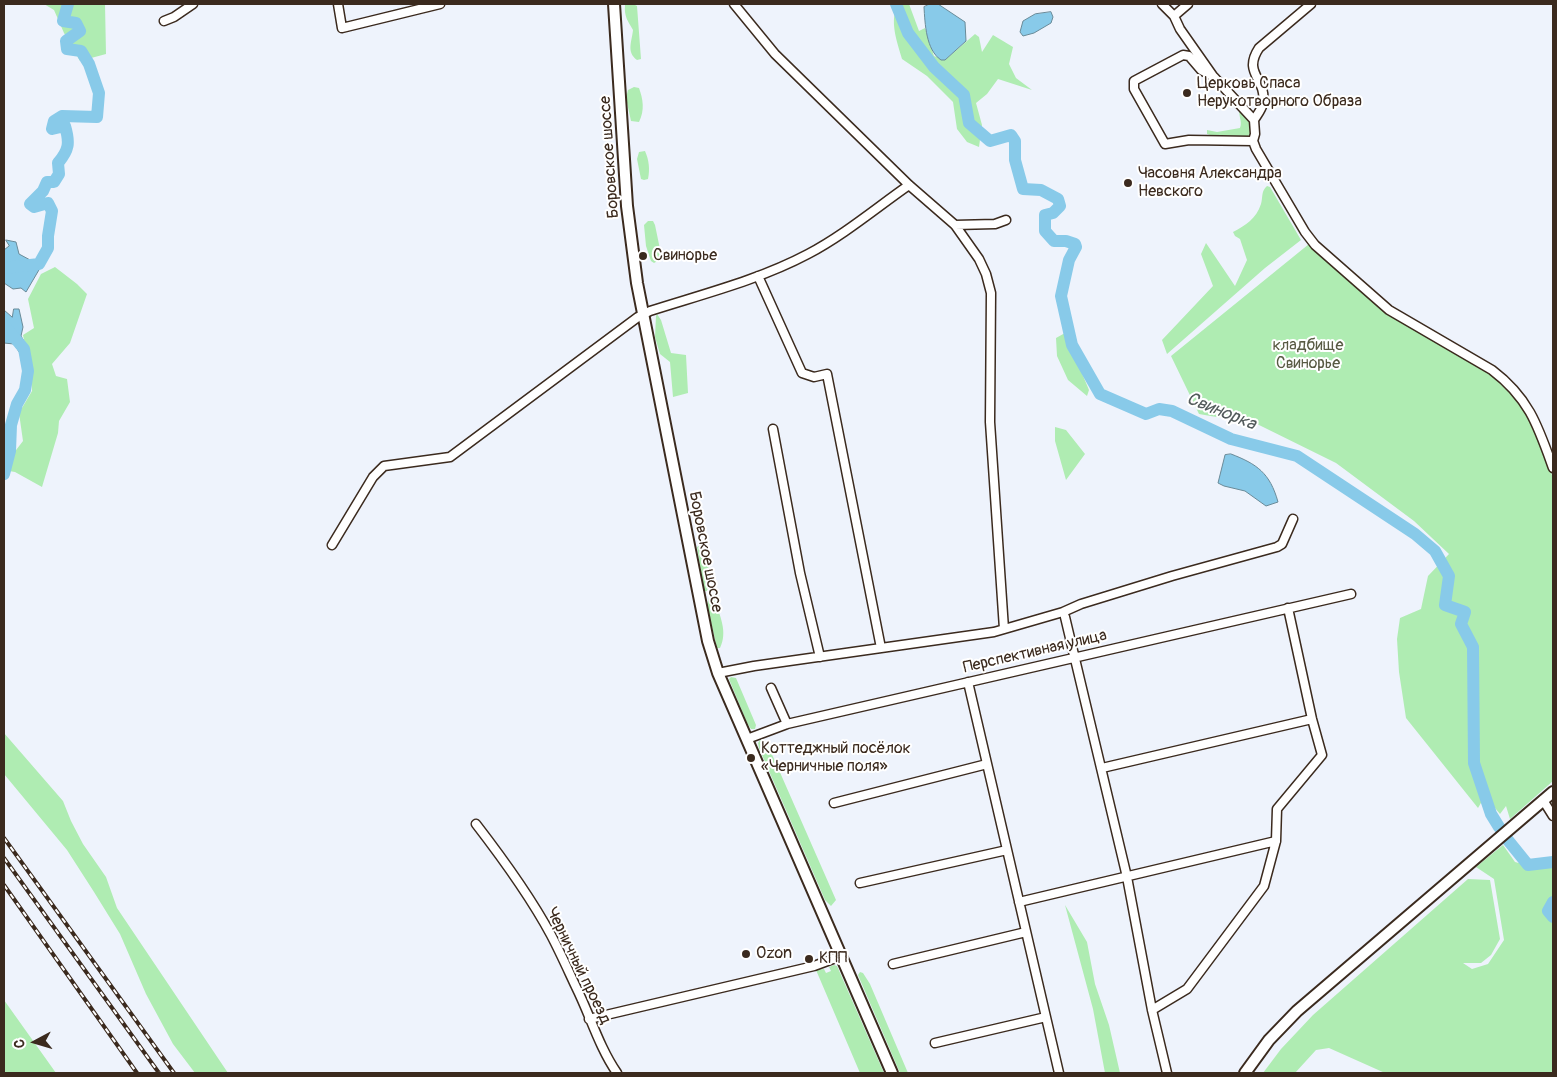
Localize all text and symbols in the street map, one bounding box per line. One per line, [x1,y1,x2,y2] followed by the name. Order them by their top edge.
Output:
[1197,74,1362,112] place label: Церковь Спаса Нерукотворного Образа
[1181,87,1193,99] marker: Церковь Спаса Нерукотворного Образа
[596,95,624,219] street label: Боровское шоссе
[1138,164,1282,202] place label: Часовня Александра Невского
[1122,177,1134,189] marker: Часовня Александра Невского
[653,246,717,266] place label: Свинорье
[637,250,649,262] marker: Свинорье
[1273,336,1343,374] park label: кладбище Свинорье
[1183,388,1259,436] water label: Свинорка
[684,490,726,614] street label: Боровское шоссе
[961,626,1109,678] street label: Перспективная улица
[761,739,911,777] place label: Коттеджный посёлок «Черничные поля»
[745,752,757,764] marker: Коттеджный посёлок «Черничные поля»
[542,905,614,1027] street label: Черничный проезд
[756,944,792,964] place label: Ozon
[740,948,752,960] marker: Ozon
[819,949,847,969] place label: КПП
[803,953,815,965] marker: КПП
[10,1017,60,1067] north arrow
[11,1038,28,1049] text: С

